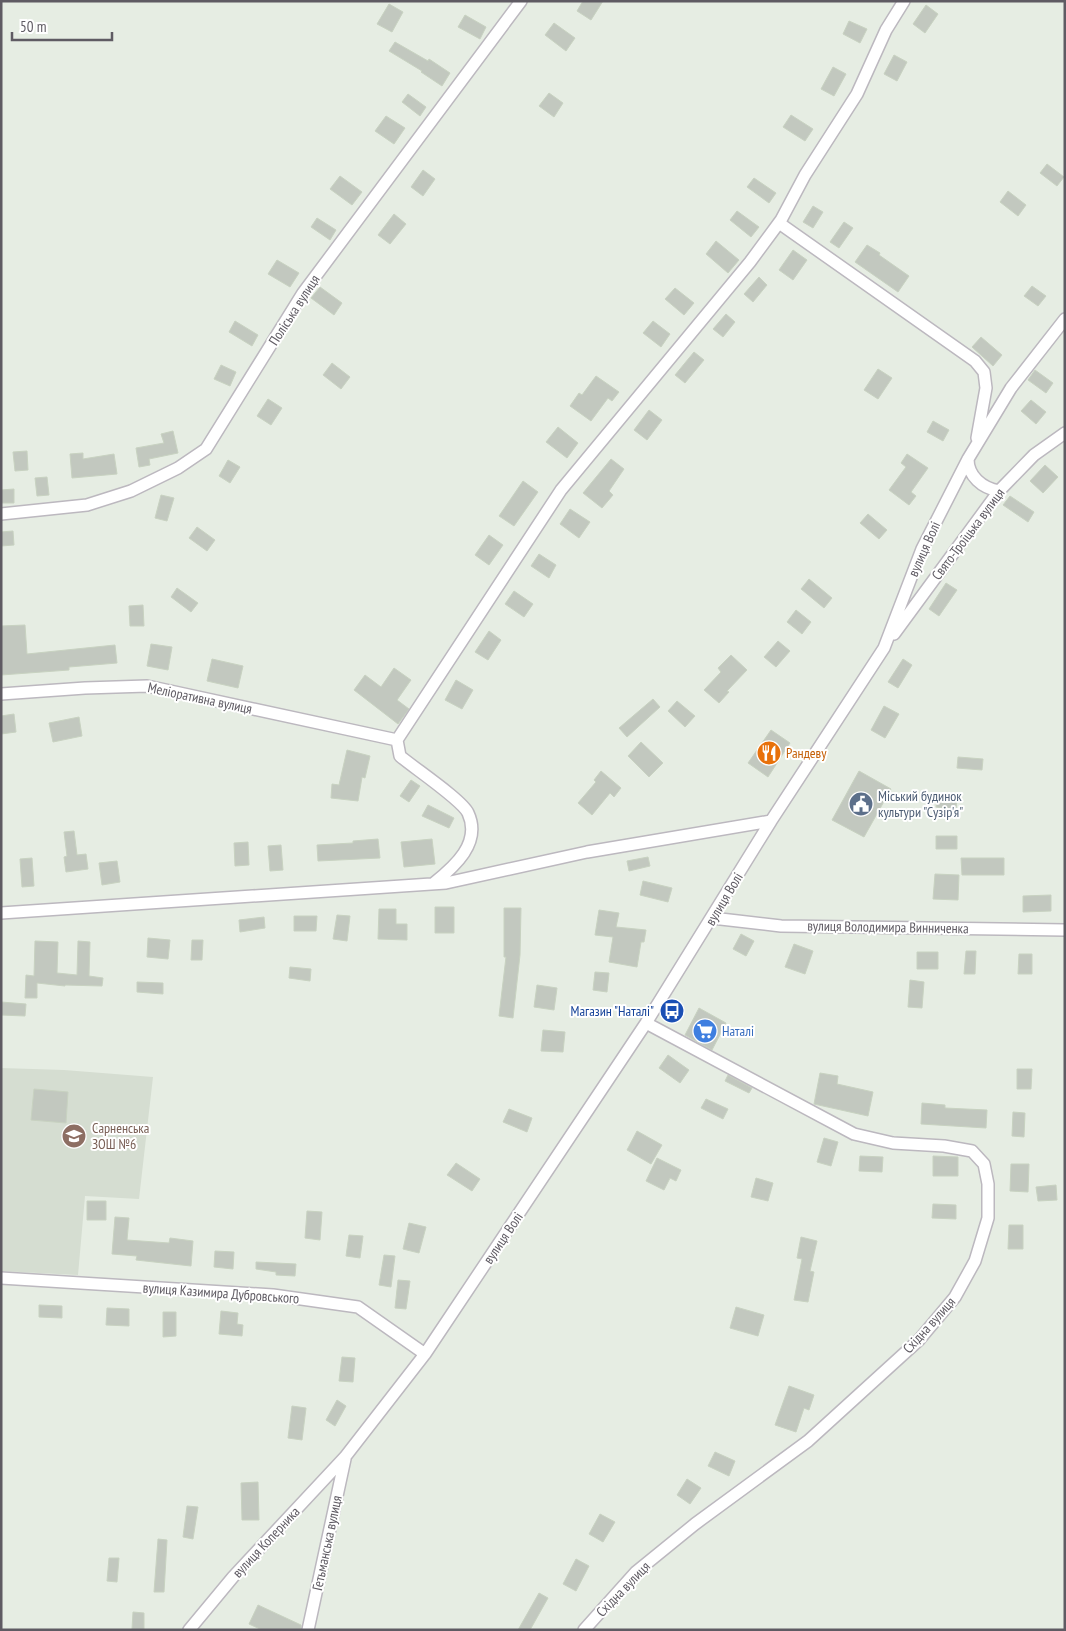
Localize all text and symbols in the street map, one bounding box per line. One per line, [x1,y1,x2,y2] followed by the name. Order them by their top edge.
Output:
[12,10,112,42] scale bar
[20,17,46,36] text: 50 m
[265,271,323,349] street label: Поліська вулиця
[928,484,1008,584] street label: Свято-Троїцька вулиця
[904,519,944,579] street label: вулиця Волі
[146,678,254,718] street label: Меліоративна вулиця
[756,740,782,766] restaurant icon: Рандеву
[786,744,827,762] place label: Рандеву
[878,787,963,821] place label: Міський будинок культури "Сузір'я"
[848,791,874,817] public building icon: Міський будинок культури "Сузір'я"
[701,869,747,929] street label: вулиця Волі
[807,917,969,937] street label: вулиця Володимира Винниченка
[659,998,685,1024] bus stop icon: Магазин "Наталі"
[571,1002,654,1020] place label: Магазин "Наталі"
[692,1018,718,1044] supermarket icon: Наталі
[722,1022,754,1040] place label: Наталі
[92,1119,149,1153] place label: Сарненська ЗОШ №6
[61,1123,87,1149] school or university icon: Сарненська ЗОШ №6
[479,1209,527,1267] street label: вулиця Волі
[142,1279,300,1307] street label: вулиця Казимира Дубровського
[899,1293,959,1357] street label: Східна вулиця
[308,1494,346,1592] street label: Гетьманська вулиця
[229,1503,303,1581] street label: вулиця Коперника
[592,1558,654,1620] street label: Східна вулиця

